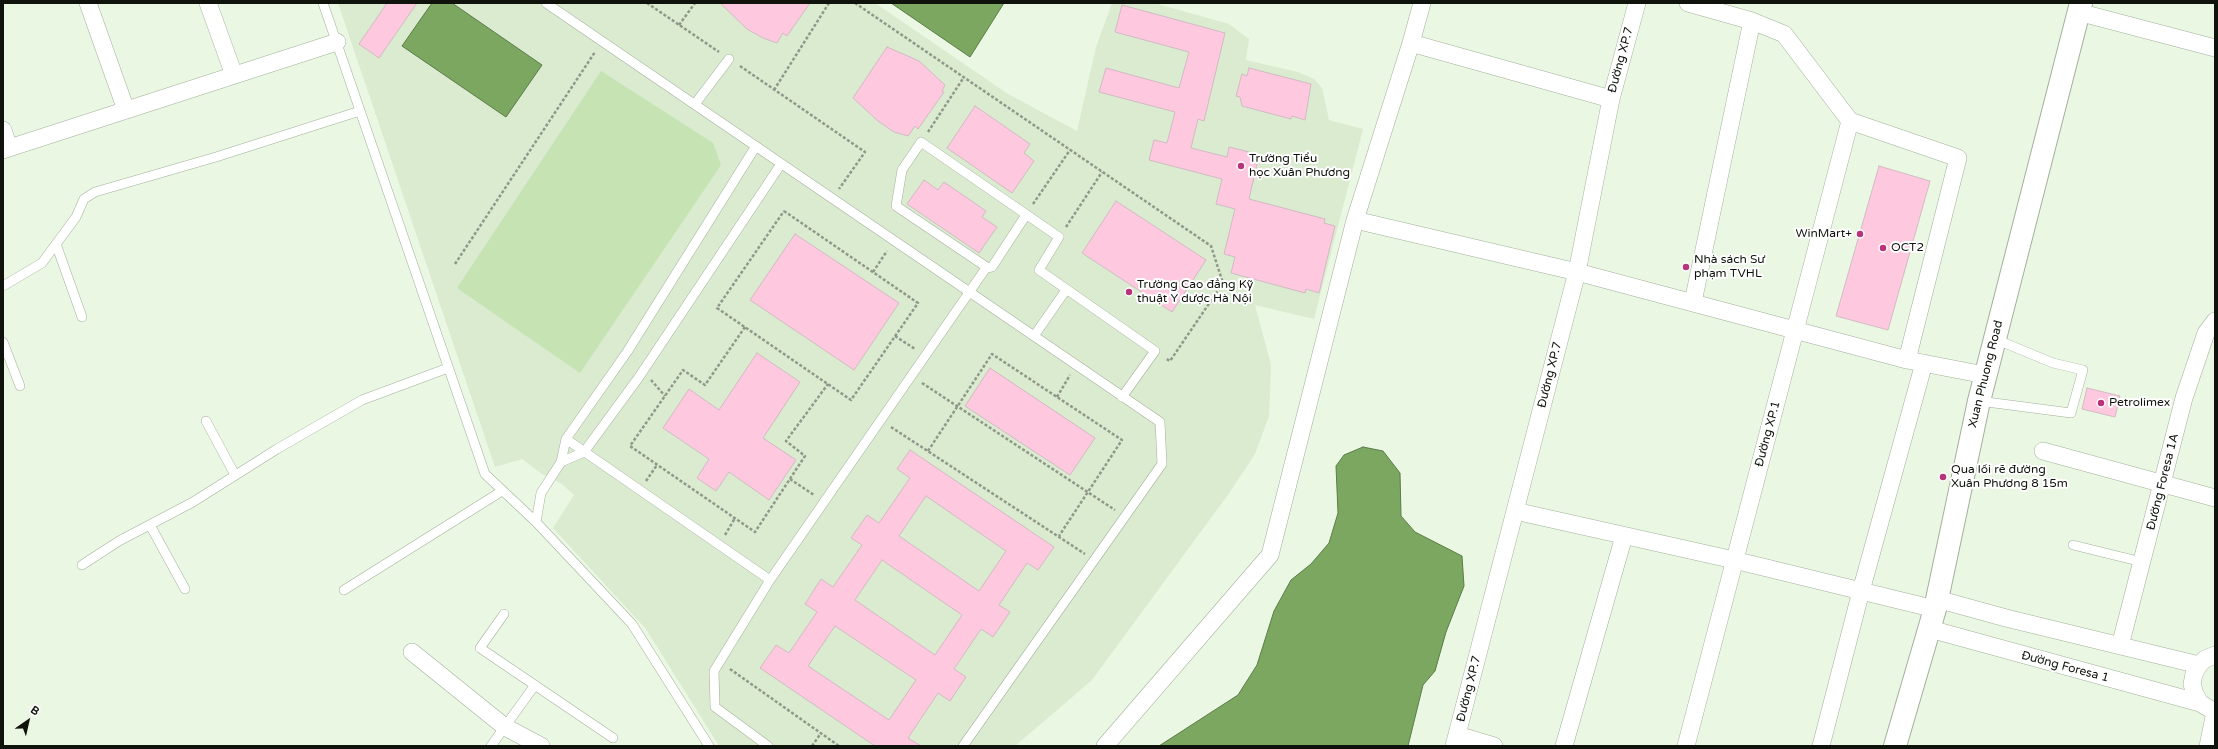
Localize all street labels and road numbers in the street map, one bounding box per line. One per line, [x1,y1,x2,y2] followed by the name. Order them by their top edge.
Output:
[1605,26,1637,94] street label: Đường XP.7
[1966,319,2006,429] street label: Xuan Phuong Road
[1535,341,1565,409] street label: Đường XP.7
[1752,400,1784,468] street label: Đường XP.1
[2144,432,2182,532] street label: Đường Foresa 1A
[2020,648,2110,686] street label: Đường Foresa 1
[1454,655,1484,723] street label: Đường XP.7

